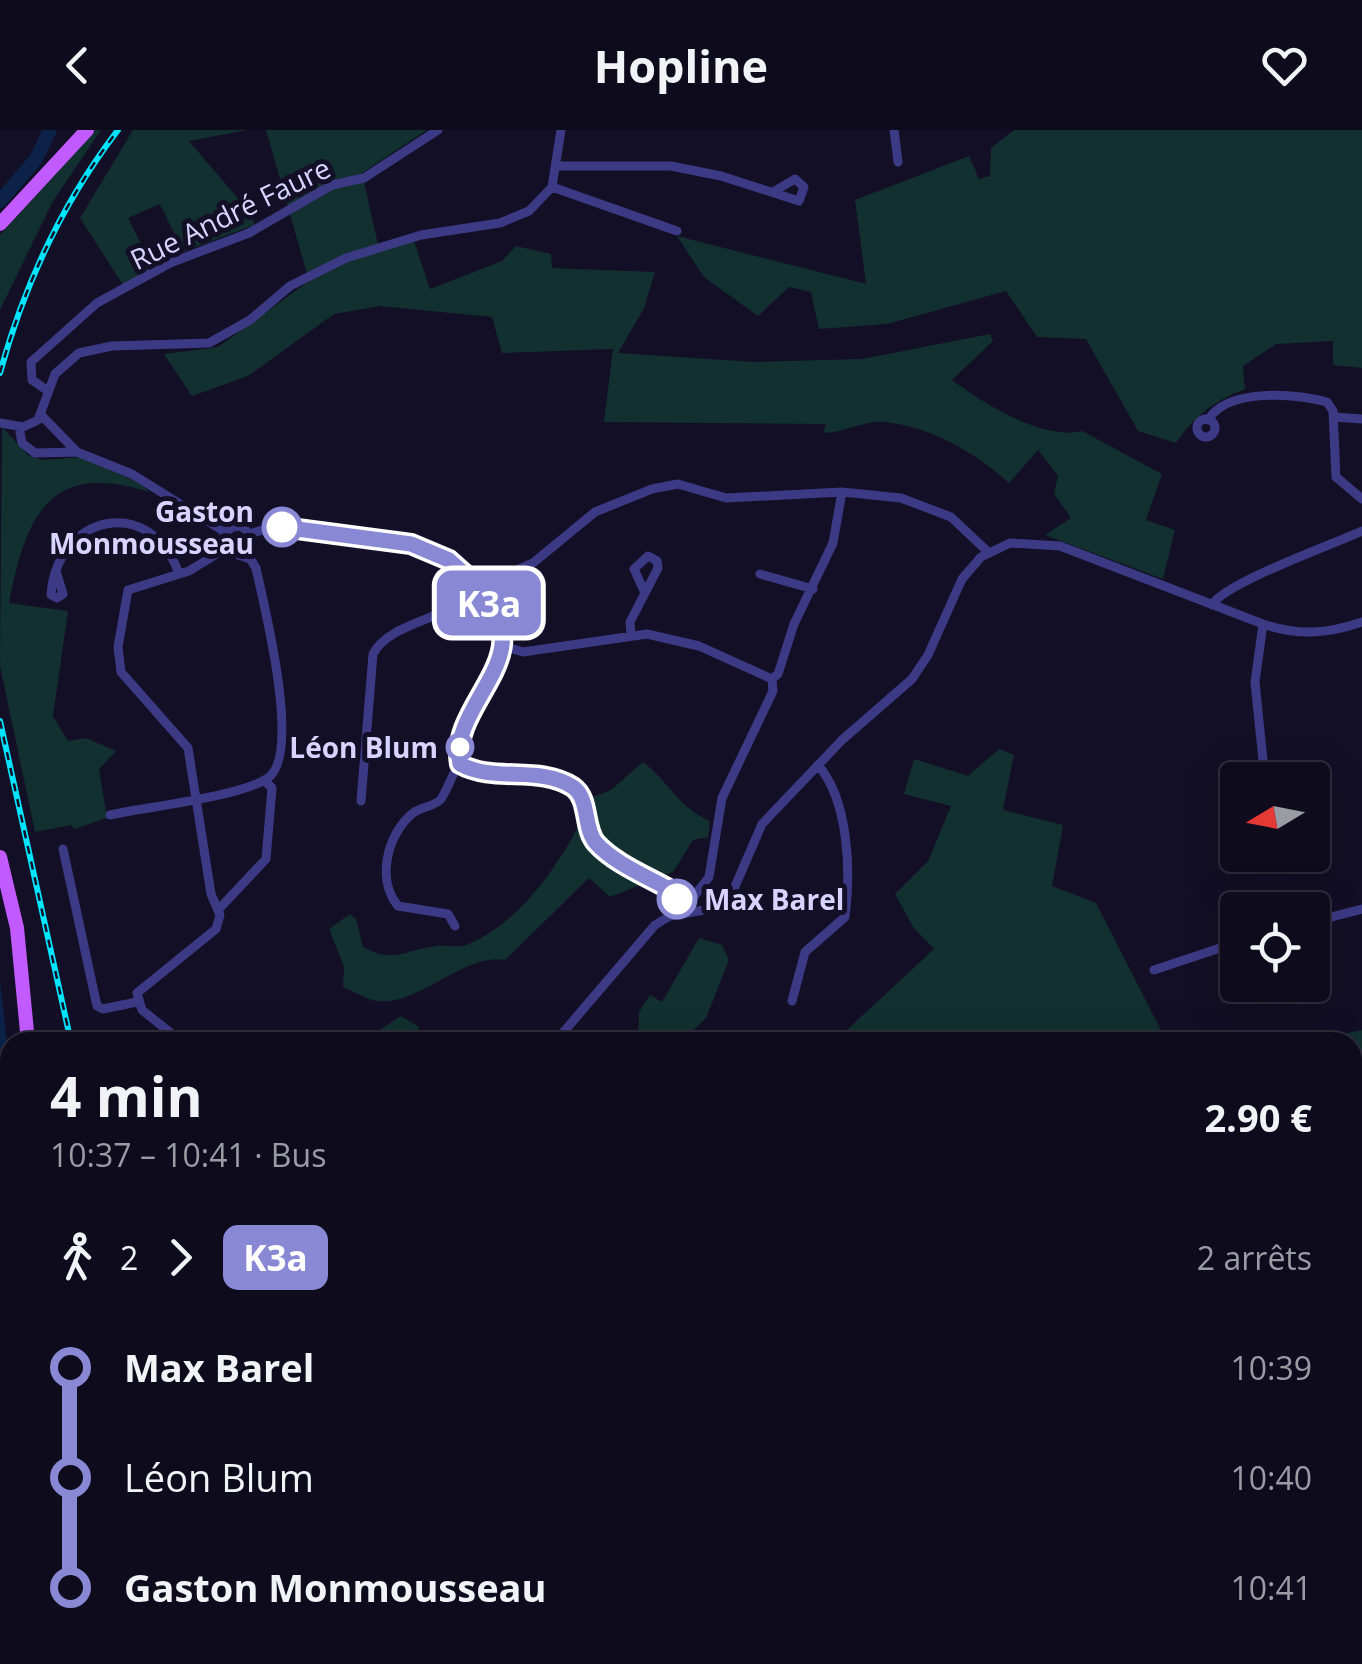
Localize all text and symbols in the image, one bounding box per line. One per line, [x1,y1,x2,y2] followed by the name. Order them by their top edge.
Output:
[594,35,768,96] text: Hopline
[50,38,105,93] icon: back
[1257,38,1312,93] icon: heart
[124,148,336,278] street label: Rue André Faure
[49,492,254,562] place label: Gaston Monmousseau
[263,508,301,546] marker: Gaston Monmousseau
[432,570,546,636] line badge: K3a
[457,580,521,627] text: K3a
[289,728,438,766] place label: Léon Blum
[447,734,473,760] marker: Léon Blum
[1220,762,1330,872] north arrow
[1220,762,1330,1002] map controls
[658,880,696,918] marker: Max Barel
[704,880,844,918] place label: Max Barel
[1220,892,1330,1002] button: locate
[50,1058,203,1133] text: 4 min
[1204,1091,1312,1143] text: 2.90 €
[50,1133,326,1176] text: 10:37 – 10:41 · Bus
[50,1230,105,1285] icon: walk
[153,1230,208,1285] icon: forward
[243,1234,308,1281] text: K3a
[120,1236,138,1279] text: 2
[1197,1236,1312,1279] text: 2 arrêts
[124,1341,314,1393] text: Max Barel
[1230,1346,1312,1389] text: 10:39
[124,1451,314,1503] text: Léon Blum
[1230,1456,1312,1499] text: 10:40
[124,1561,547,1613] text: Gaston Monmousseau
[1230,1566,1312,1609] text: 10:41

